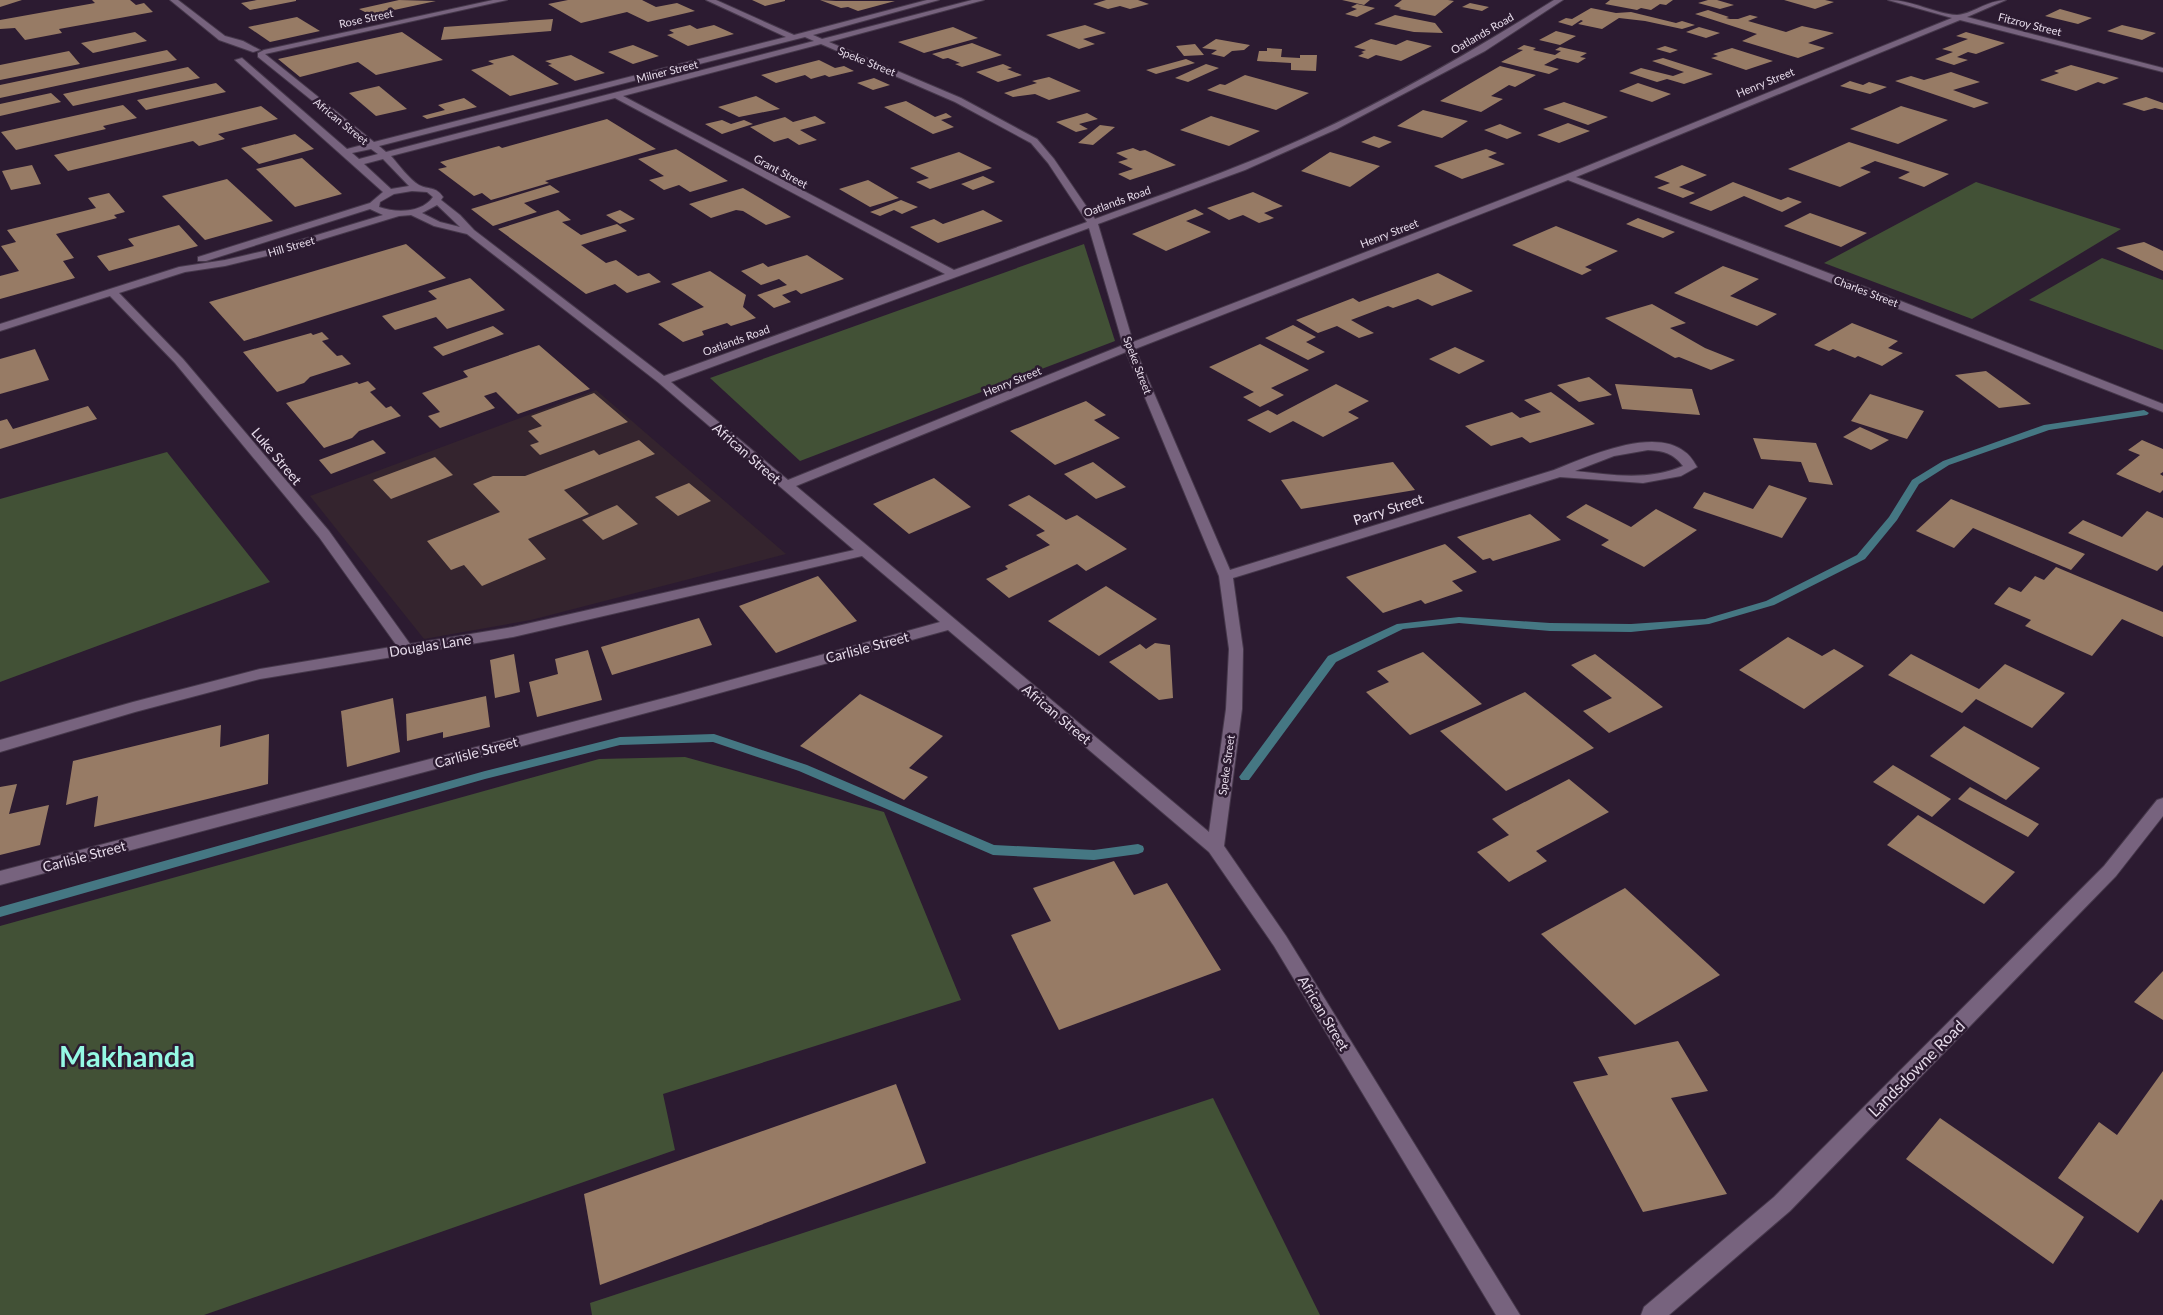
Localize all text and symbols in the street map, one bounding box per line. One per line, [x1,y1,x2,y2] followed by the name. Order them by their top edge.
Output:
[338,6,394,30] street label: Rose Street
[1448,10,1516,56] street label: Oatlands Road
[1997,10,2063,38] street label: Fitzroy Street
[836,44,898,78] street label: Speke Street
[635,57,699,85] street label: Milner Street
[1734,64,1796,100] street label: Henry Street
[311,95,371,147] street label: African Street
[752,151,810,191] street label: Grant Street
[1082,183,1152,219] street label: Oatlands Road
[1358,216,1420,250] street label: Henry Street
[266,233,316,259] street label: Hill Street
[1832,273,1900,309] street label: Charles Street
[701,322,771,358] street label: Oatlands Road
[1121,334,1155,396] street label: Speke Street
[981,363,1043,399] street label: Henry Street
[710,419,784,487] street label: African Street
[248,424,306,488] street label: Luke Street
[1351,490,1425,528] street label: Parry Street
[824,628,910,666] street label: Carlisle Street
[388,630,472,660] street label: Douglas Lane
[1019,680,1095,748] street label: African Street
[433,733,519,771] street label: Carlisle Street
[1215,734,1237,796] street label: Speke Street
[41,837,127,875] street label: Carlisle Street
[1295,972,1353,1054] street label: African Street
[1864,1016,1968,1120] street label: Landsdowne Road
[59,1038,195,1073] district label: Makhanda

